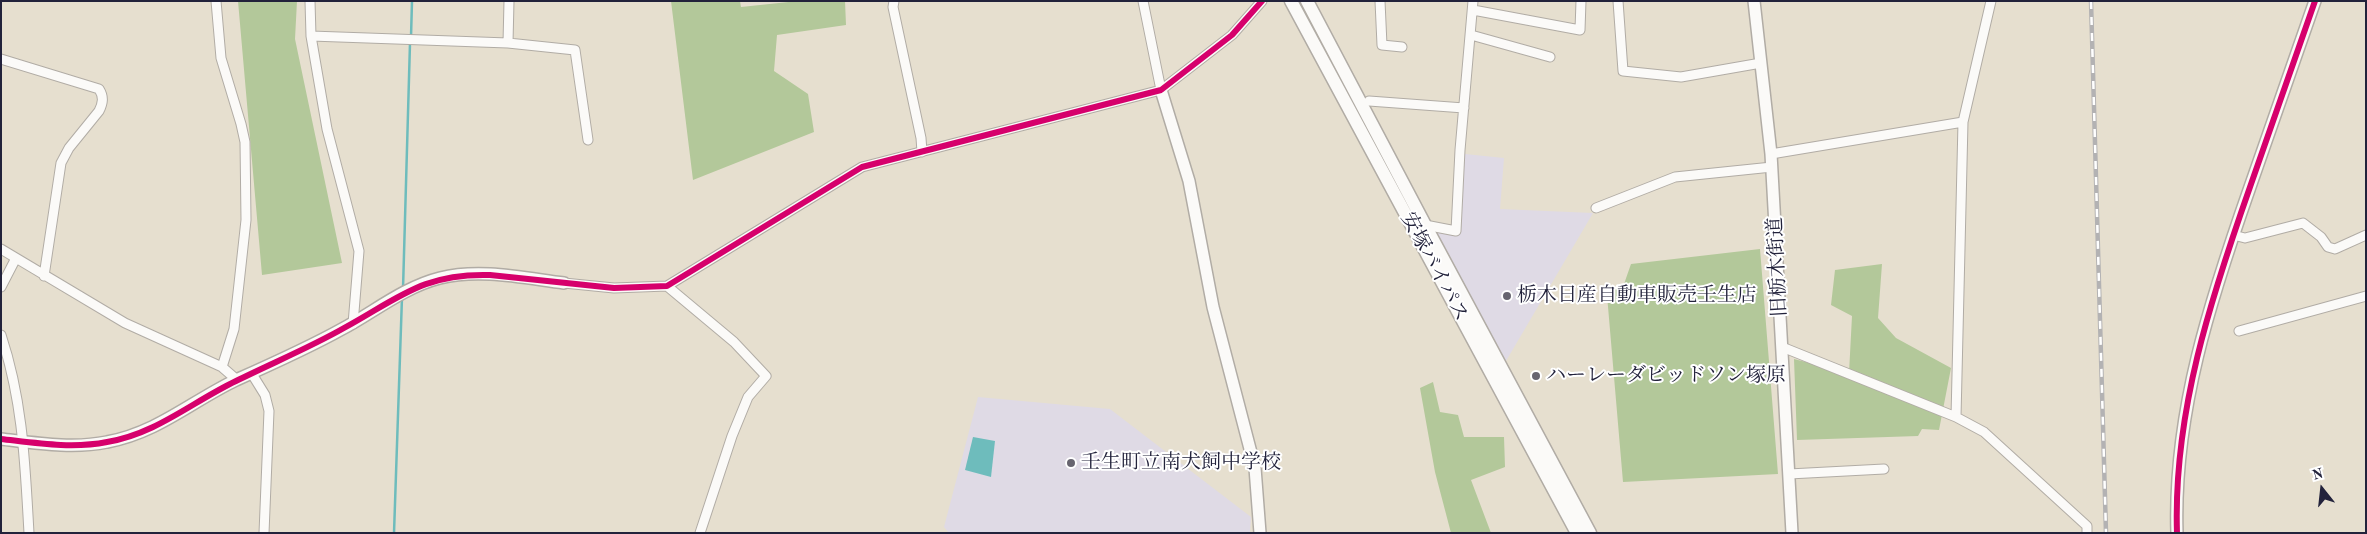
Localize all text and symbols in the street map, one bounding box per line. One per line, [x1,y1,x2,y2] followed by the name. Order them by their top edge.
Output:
[1395,208,1473,326] street label: 安塚バイパス
[1763,216,1793,318] street label: 旧栃木街道
[1517,284,1757,308] place label: 栃木日産自動車販売壬生店
[1501,290,1513,302] marker: 栃木日産自動車販売壬生店
[1546,364,1786,388] place label: ハーレーダビッドソン塚原
[1530,370,1542,382] marker: ハーレーダビッドソン塚原
[1081,451,1281,475] place label: 壬生町立南犬飼中学校
[1065,457,1077,469] marker: 壬生町立南犬飼中学校
[2297,464,2347,514] north arrow
[2311,466,2325,483] text: N

